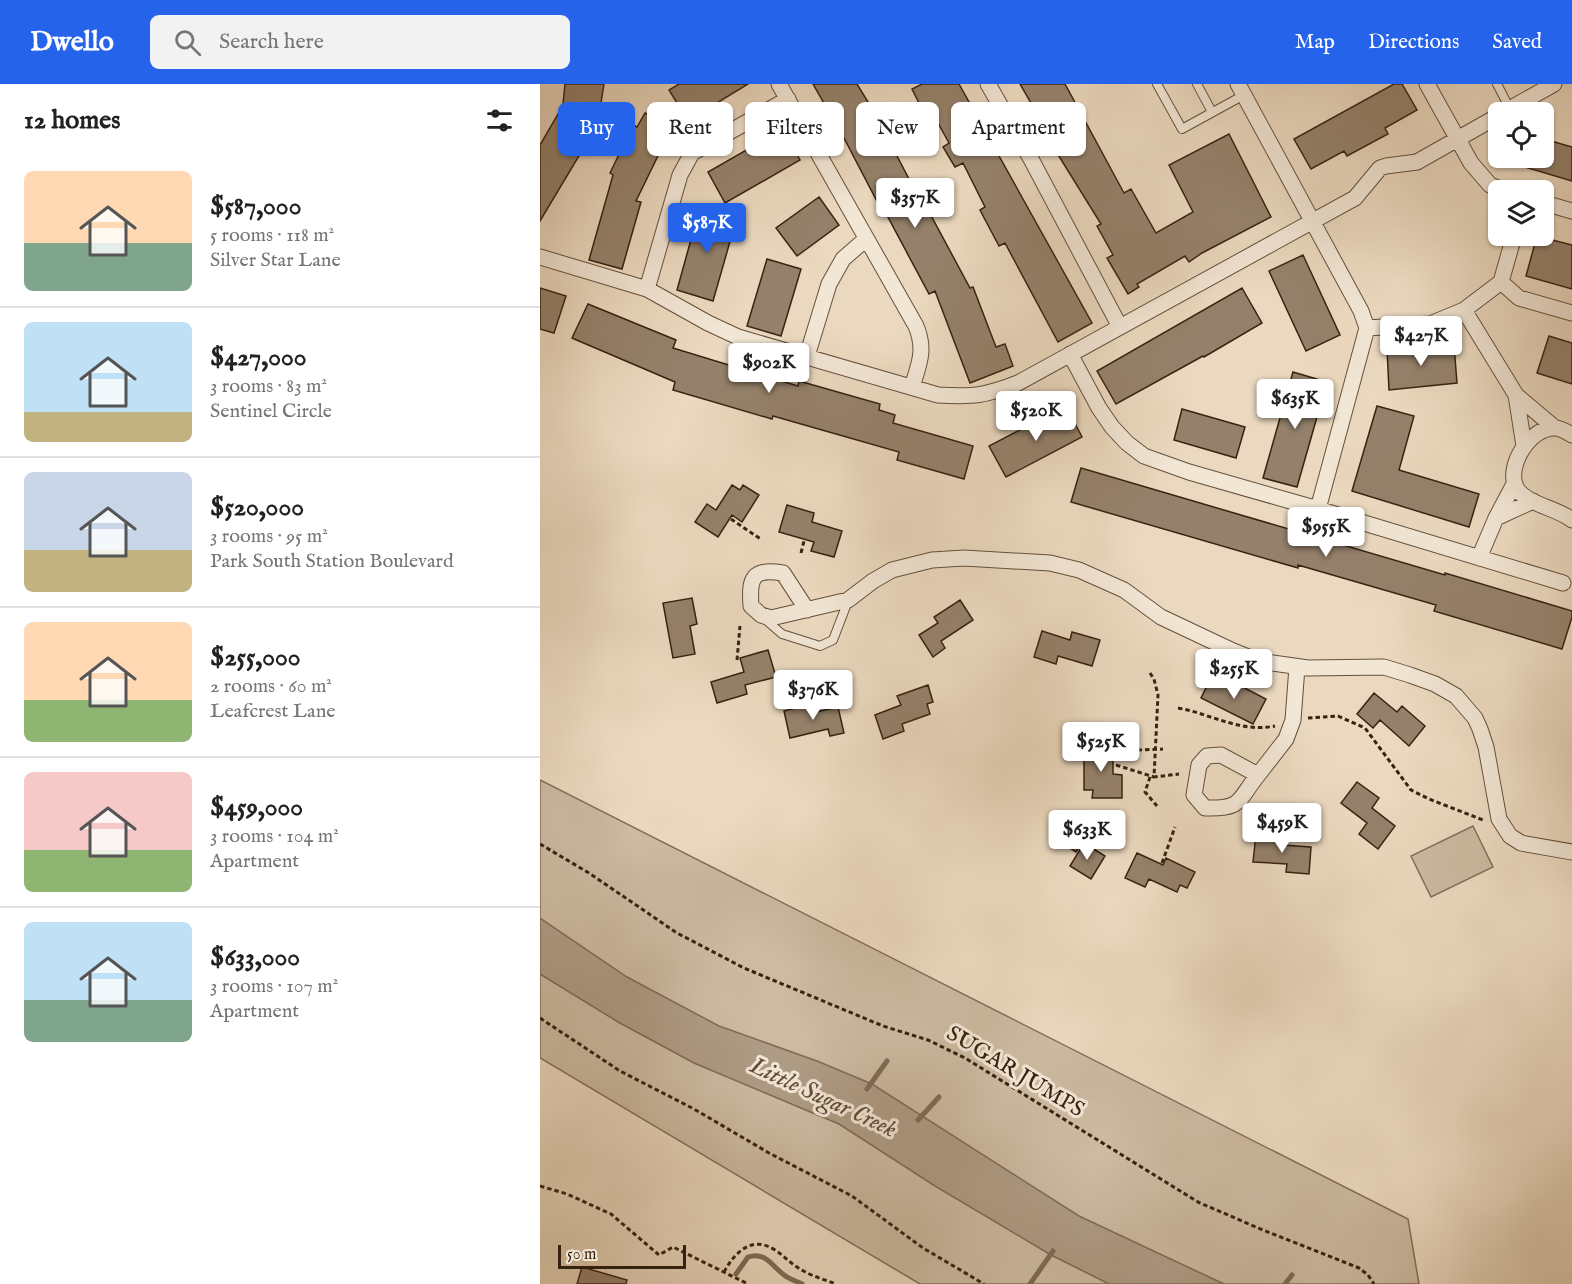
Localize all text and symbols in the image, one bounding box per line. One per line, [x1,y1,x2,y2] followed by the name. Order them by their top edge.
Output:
[150,15,570,69] search box
[30,25,114,60] text: Dwello
[171,26,204,59] icon: search
[219,28,324,56] text: Search here
[1295,29,1335,56] text: Map
[1368,29,1459,56] text: Directions
[1492,29,1542,56] text: Saved
[558,102,635,156] chip: Buy
[647,102,733,156] chip: Rent
[745,102,844,156] chip: Filters
[856,102,939,156] chip: New
[951,102,1086,156] chip: Apartment
[1488,102,1554,246] map controls
[1488,102,1554,168] button: locate
[24,104,120,137] text: 12 homes
[483,104,516,137] icon: filters
[873,178,957,229] pin: $357K
[1488,180,1554,246] button: layers
[890,185,940,210] text: $357K
[210,190,301,223] text: $587,000
[72,195,144,267] icon: home
[665,203,749,254] pin: $587K
[682,210,732,235] text: $587K
[210,223,334,248] text: 5 rooms · 118 m²
[210,248,341,273] text: Silver Star Lane
[1379,316,1463,367] pin: $427K
[1394,323,1448,348] text: $427K
[210,341,306,374] text: $427,000
[727,343,811,394] pin: $902K
[72,346,144,418] icon: home
[742,350,796,375] text: $902K
[210,374,327,399] text: 3 rooms · 83 m²
[1253,379,1337,430] pin: $635K
[1271,386,1319,411] text: $635K
[994,391,1078,442] pin: $520K
[1010,398,1062,423] text: $520K
[210,399,332,424] text: Sentinel Circle
[210,491,304,524] text: $520,000
[72,496,144,568] icon: home
[1284,507,1368,558] pin: $955K
[1302,514,1350,539] text: $955K
[210,524,328,549] text: 3 rooms · 95 m²
[210,549,454,574] text: Park South Station Boulevard
[210,641,301,674] text: $255,000
[72,646,144,718] icon: home
[1192,649,1276,700] pin: $255K
[1209,656,1259,681] text: $255K
[771,670,855,721] pin: $376K
[210,674,332,699] text: 2 rooms · 60 m²
[788,677,838,702] text: $376K
[210,699,335,724] text: Leafcrest Lane
[1059,722,1143,773] pin: $525K
[1076,729,1126,754] text: $525K
[210,791,303,824] text: $459,000
[72,796,144,868] icon: home
[1240,803,1324,854] pin: $459K
[1045,810,1129,861] pin: $633K
[1256,810,1308,835] text: $459K
[1063,817,1111,842] text: $633K
[210,824,339,849] text: 3 rooms · 104 m²
[210,849,299,874] text: Apartment
[210,941,300,974] text: $633,000
[72,946,144,1018] icon: home
[210,974,338,999] text: 3 rooms · 107 m²
[210,999,299,1024] text: Apartment
[941,1020,1089,1124] street label: SUGAR JUMPS
[744,1050,902,1146] water label: Little Sugar Creek
[558,1242,686,1270] scale bar
[567,1245,596,1265] text: 50 m

